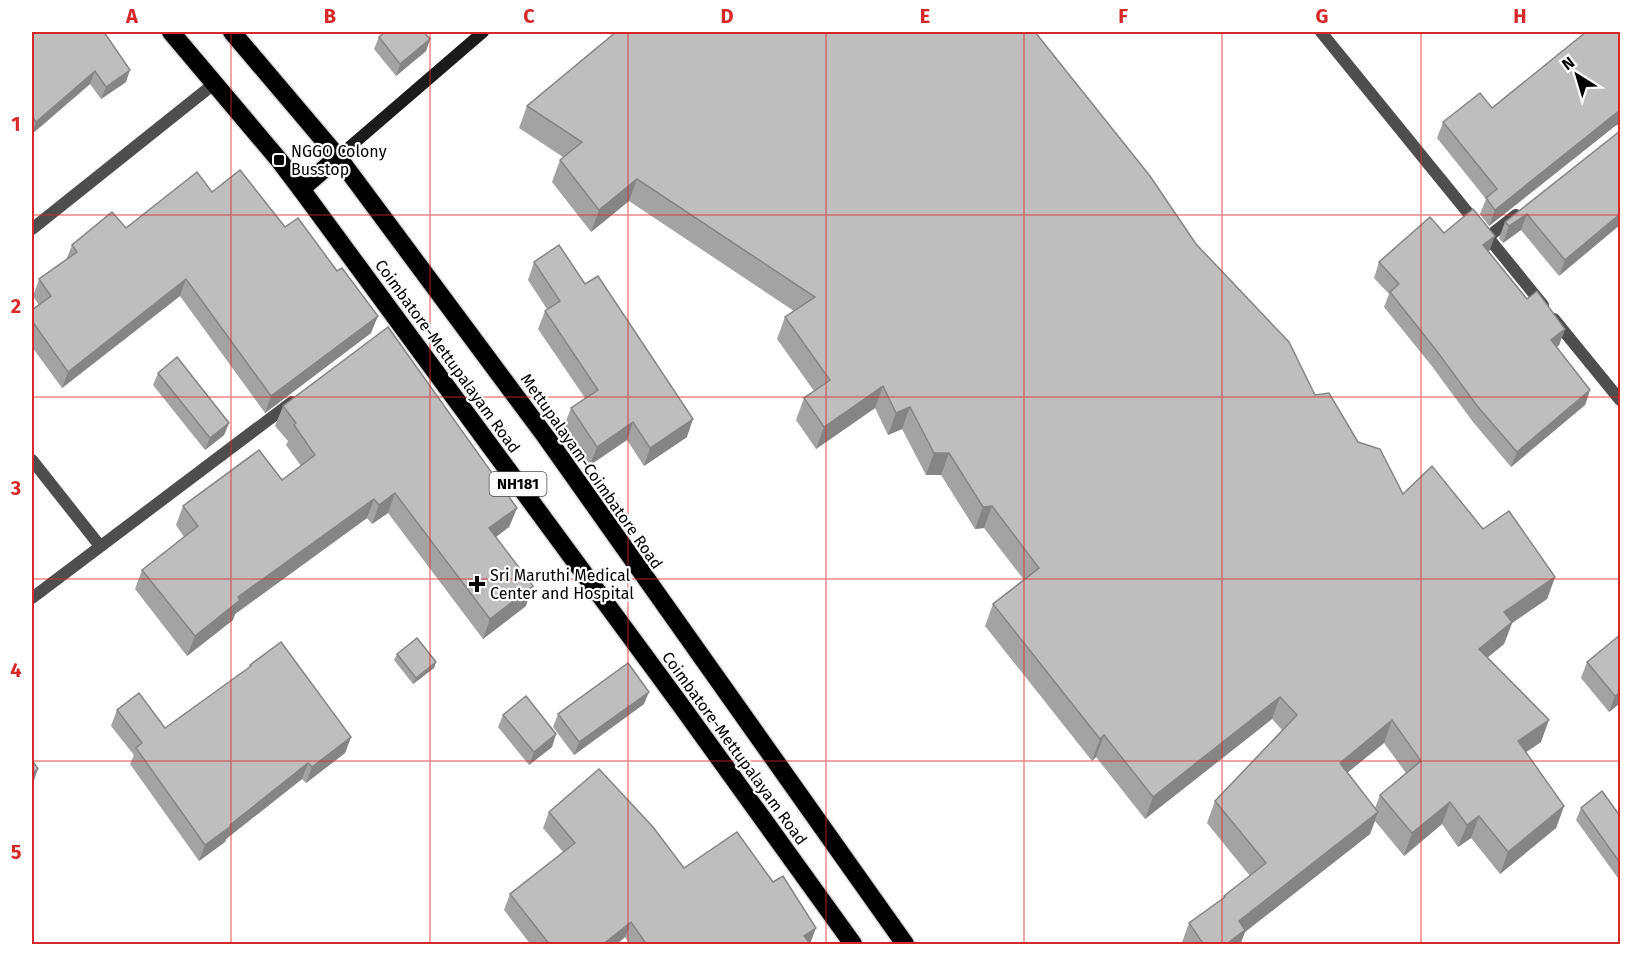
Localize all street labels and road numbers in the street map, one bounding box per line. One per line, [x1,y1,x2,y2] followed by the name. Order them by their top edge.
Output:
[371,256,524,457] street label: Coimbatore-Mettupalayam Road
[517,370,667,573] street label: Mettupalayam-Coimbatore Road
[490,472,546,496] road number: NH181
[658,648,811,849] street label: Coimbatore-Mettupalayam Road

